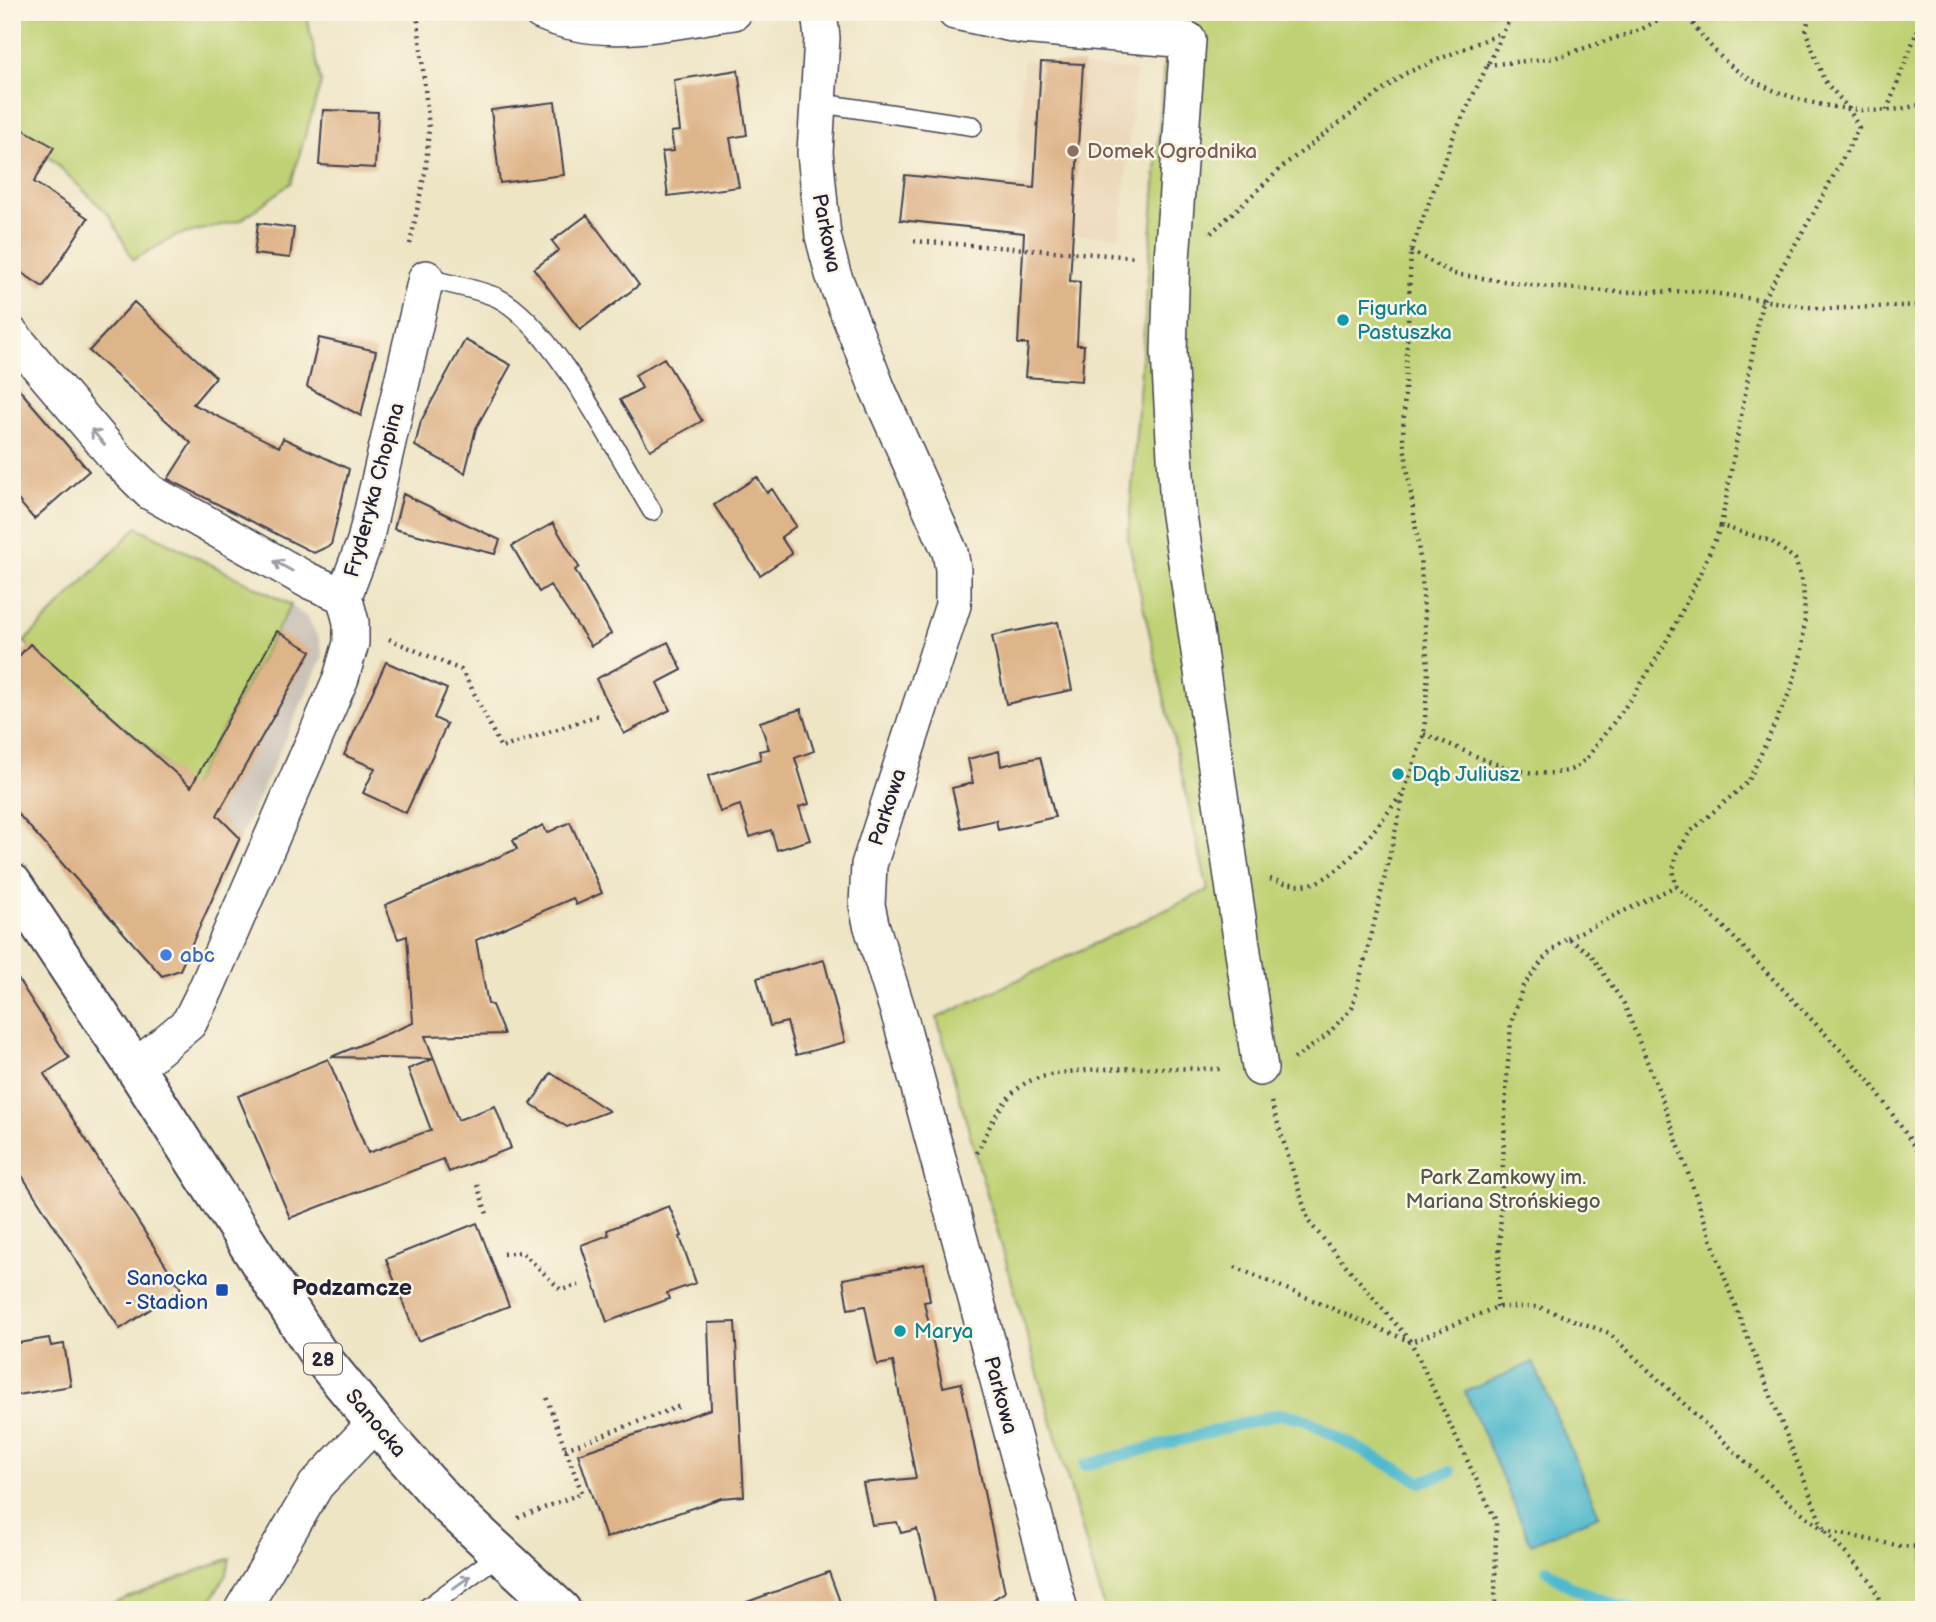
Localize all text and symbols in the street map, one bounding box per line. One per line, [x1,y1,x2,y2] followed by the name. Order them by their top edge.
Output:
[1087,139,1257,164] place label: Domek Ogrodnika
[1065,143,1081,159] marker: Domek Ogrodnika
[807,192,846,274] street label: Parkowa
[1357,296,1452,345] place label: Figurka Pastuszka
[1335,312,1351,328] marker: Figurka Pastuszka
[339,400,410,580] street label: Fryderyka Chopina
[90,428,106,446] one-way arrow
[273,559,293,573] one-way arrow
[1412,762,1521,787] place label: Dąb Juliusz
[863,766,912,849] street label: Parkowa
[1390,766,1406,782] marker: Dąb Juliusz
[180,943,215,968] place label: abc
[158,947,174,963] marker: abc
[1405,1165,1601,1214] park label: Park Zamkowy im. Mariana Strońskiego
[125,1266,208,1315] place label: Sanocka - Stadion
[292,1274,412,1302] district label: Podzamcze
[214,1282,230,1298] marker: Sanocka - Stadion
[914,1319,973,1344] place label: Marya
[892,1323,908,1339] marker: Marya
[304,1344,342,1374] road number: 28
[978,1354,1023,1437] street label: Parkowa
[340,1384,411,1463] street label: Sanocka
[452,1574,471,1589] one-way arrow

